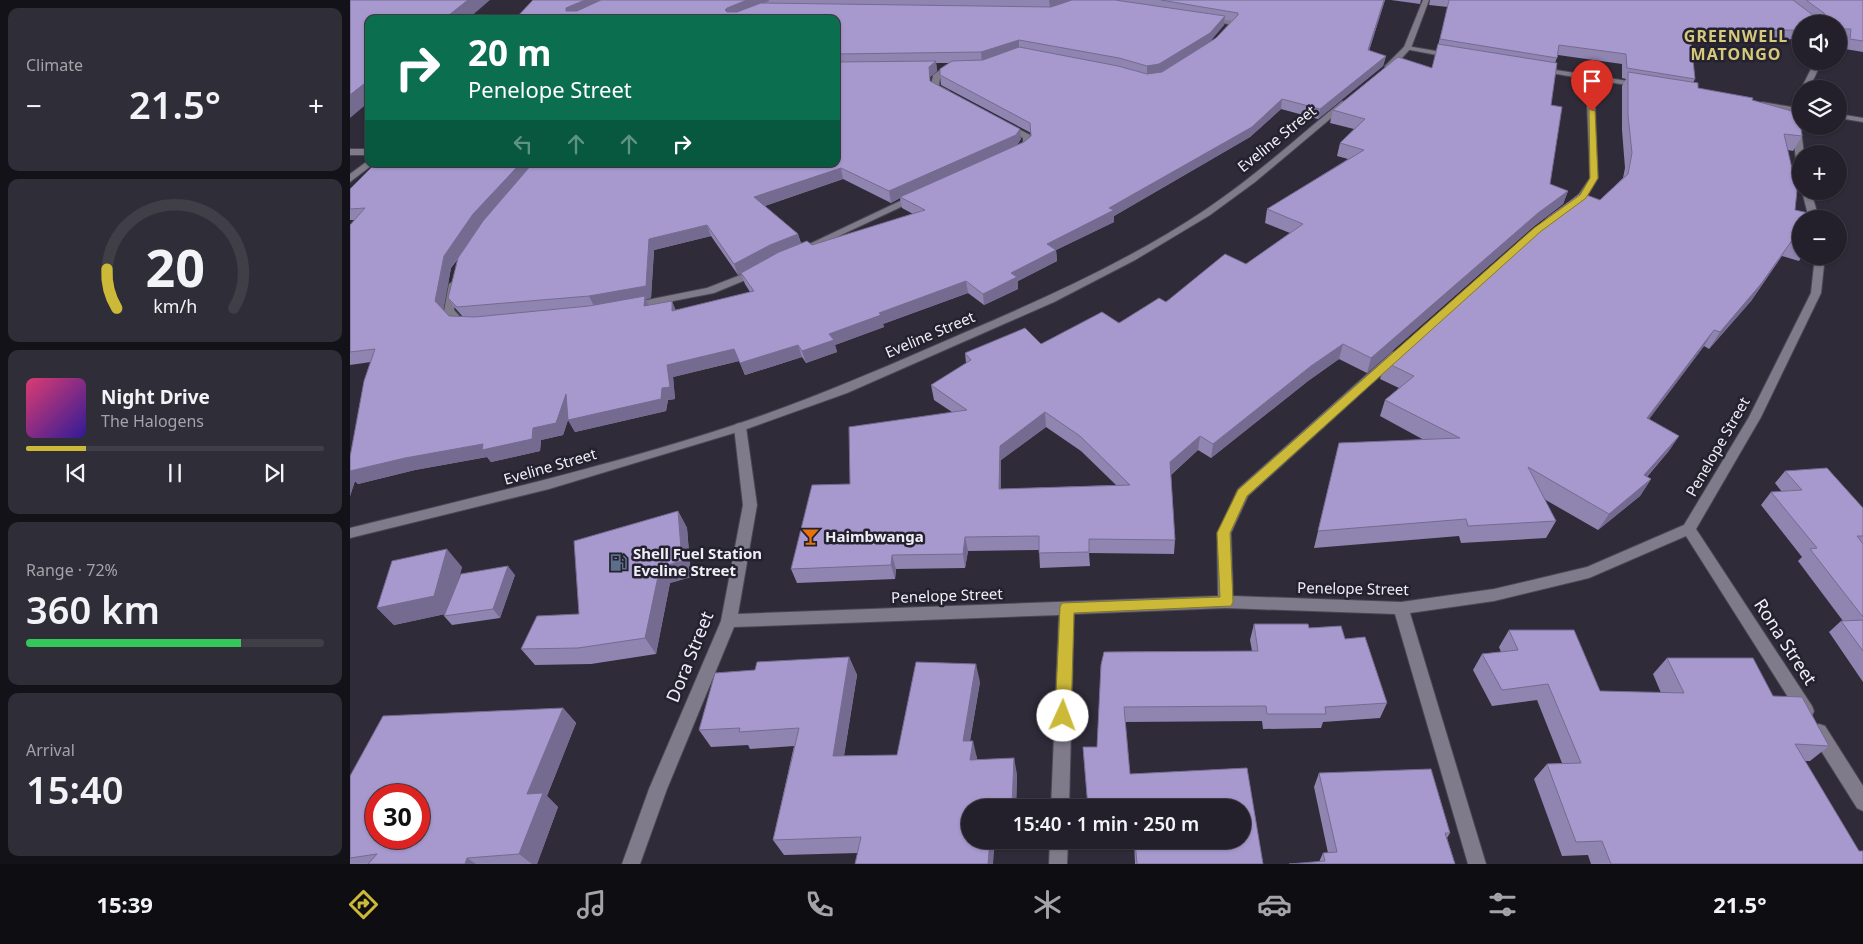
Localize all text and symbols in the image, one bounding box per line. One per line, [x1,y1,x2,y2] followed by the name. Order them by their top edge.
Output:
[1792,15,1847,265] map controls
[1792,15,1847,70] button: sound
[1684,25,1788,65] district label: GREENWELL MATONGO
[468,29,551,76] text: 20 m
[385,35,450,100] icon: right
[26,54,83,76] text: Climate
[1571,60,1613,111] pin
[1578,67,1606,95] icon: arrive
[468,74,632,104] text: Penelope Street
[129,78,221,130] text: 21.5°
[1792,80,1847,135] button: layers
[26,86,42,124] text: −
[308,86,324,124] text: +
[1233,100,1320,176] street label: Eveline Street
[509,130,537,158] icon: left
[562,130,590,158] icon: ahead
[615,130,643,158] icon: ahead
[668,130,696,158] icon: right
[1792,145,1847,200] button: +
[1792,210,1847,265] button: −
[145,231,205,302] text: 20
[153,294,197,318] text: km/h
[882,306,978,362] street label: Eveline Street
[101,384,210,410] text: Night Drive
[1681,393,1754,500] street label: Penelope Street
[101,410,204,432] text: The Halogens
[501,443,599,489] street label: Eveline Street
[62,459,90,487] icon: previous
[161,459,189,487] icon: pause
[260,459,288,487] icon: next
[825,526,924,546] place label: Haimbwanga
[801,527,821,547] bar icon: Haimbwanga
[633,543,762,580] place label: Shell Fuel Station Eveline Street
[609,553,629,573] fuel station icon: Shell Fuel Station Eveline Street
[26,559,118,581] text: Range · 72%
[1297,577,1410,599] street label: Penelope Street
[26,583,160,635] text: 360 km
[891,583,1004,607] street label: Penelope Street
[1749,594,1823,690] street label: Rona Street
[660,607,718,706] street label: Dora Street
[1036,689,1088,741] position arrow
[26,739,75,761] text: Arrival
[26,763,123,815] text: 15:40
[365,784,430,849] speed limit sign: 30
[1013,811,1199,837] text: 15:40 · 1 min · 250 m
[346,887,381,922] icon: directions
[574,887,609,922] icon: music
[802,887,837,922] icon: phone
[1030,887,1065,922] icon: climate
[1257,887,1292,922] icon: car
[1485,887,1520,922] icon: filters
[96,889,153,919] text: 15:39
[1713,889,1766,919] text: 21.5°

